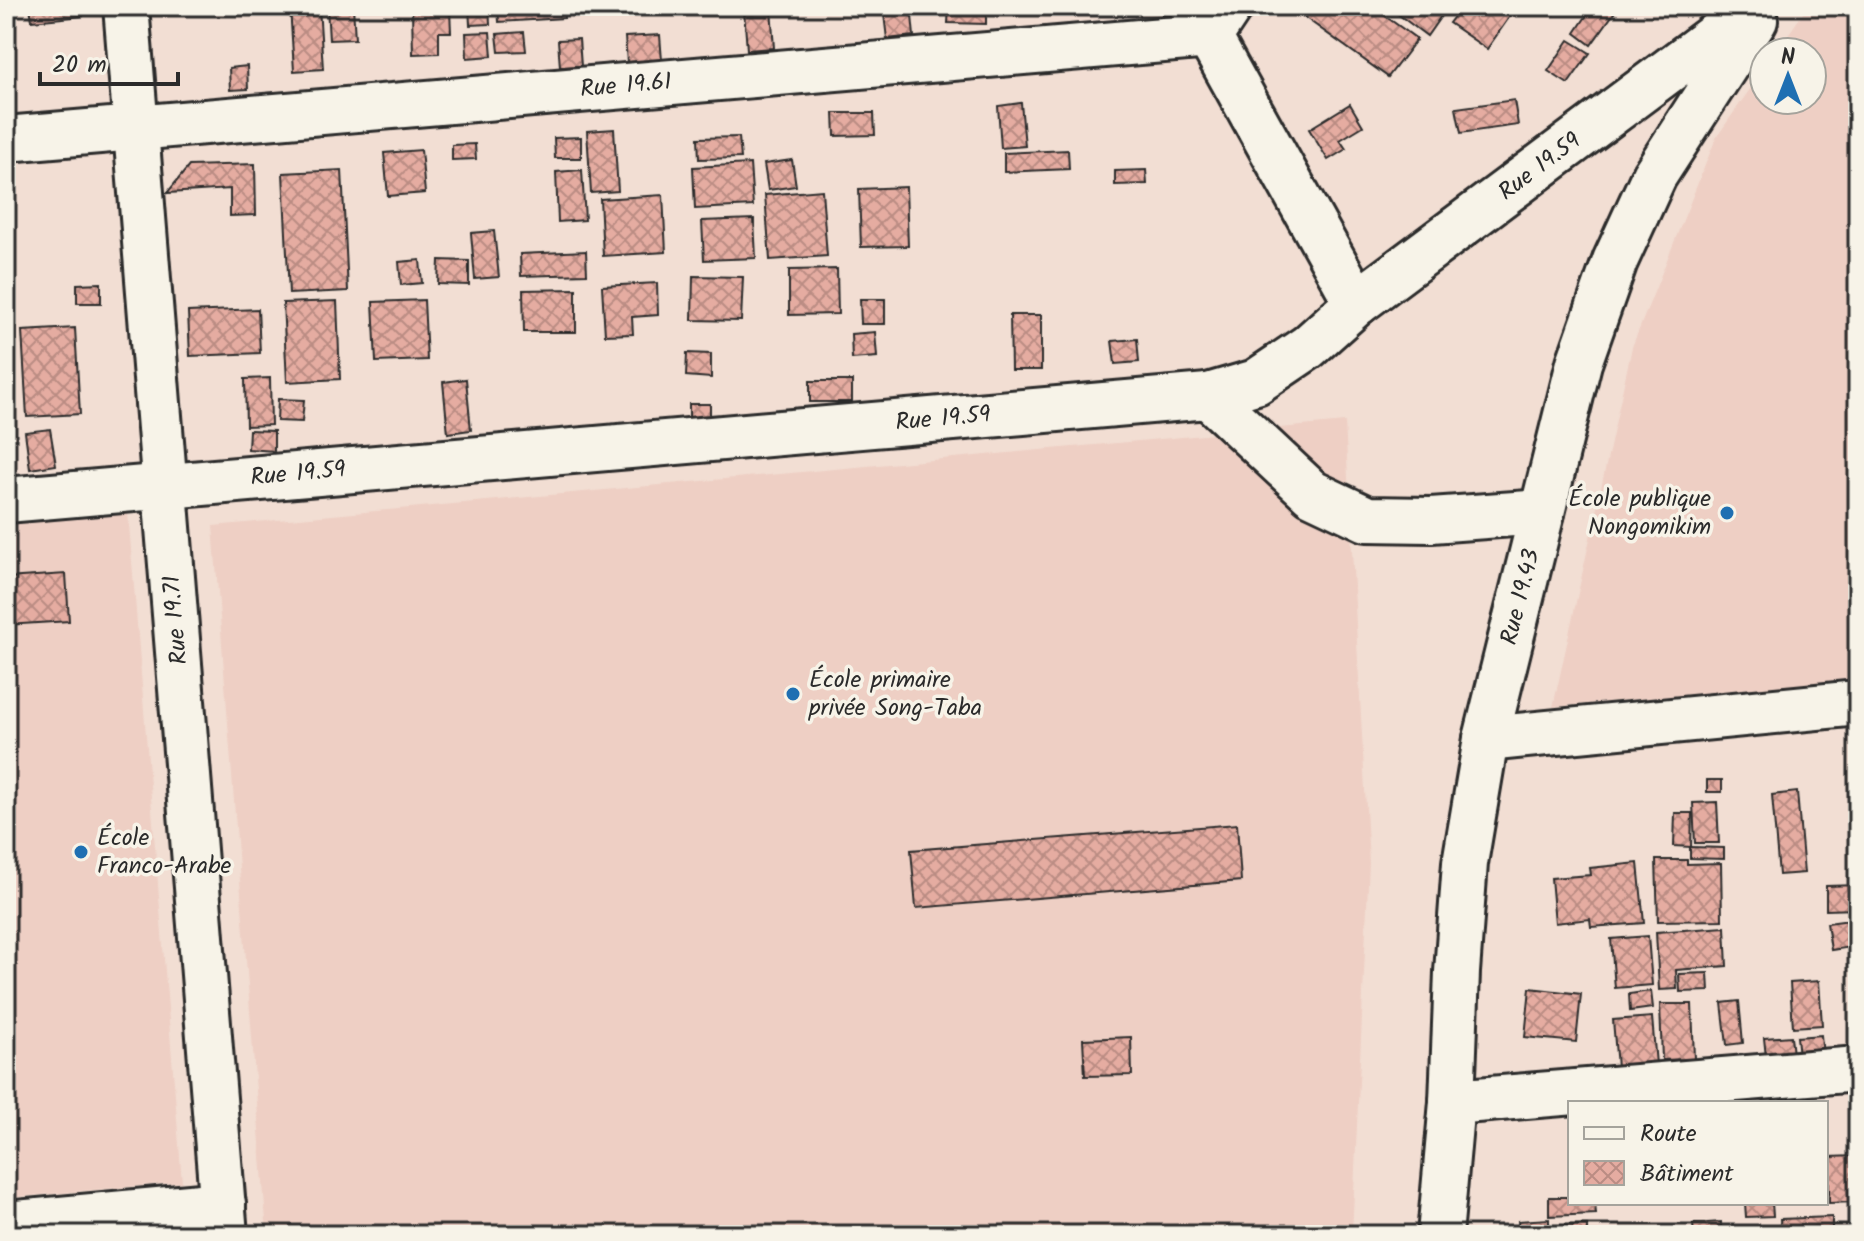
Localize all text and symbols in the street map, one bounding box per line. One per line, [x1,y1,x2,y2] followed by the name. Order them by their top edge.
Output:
[40,36,178,86] scale bar
[1748,36,1828,116] north arrow
[1781,41,1795,76] text: N
[52,46,107,85] text: 20 m
[579,63,673,109] street label: Rue 19.61
[1490,123,1590,211] street label: Rue 19.59
[894,395,993,443] street label: Rue 19.59
[249,450,348,498] street label: Rue 19.59
[1568,480,1711,547] place label: École publique Nongomikim
[1718,504,1736,522] marker: École publique Nongomikim
[1490,545,1552,649] street label: Rue 19.43
[153,574,199,666] street label: Rue 19.71
[808,661,982,728] place label: École primaire privée Song-Taba
[784,685,802,703] marker: École primaire privée Song-Taba
[97,819,232,886] place label: École Franco-Arabe
[72,843,90,861] marker: École Franco-Arabe
[1568,1101,1828,1205] legend
[1640,1115,1697,1154] text: Route
[1640,1155,1734,1194] text: Bâtiment

